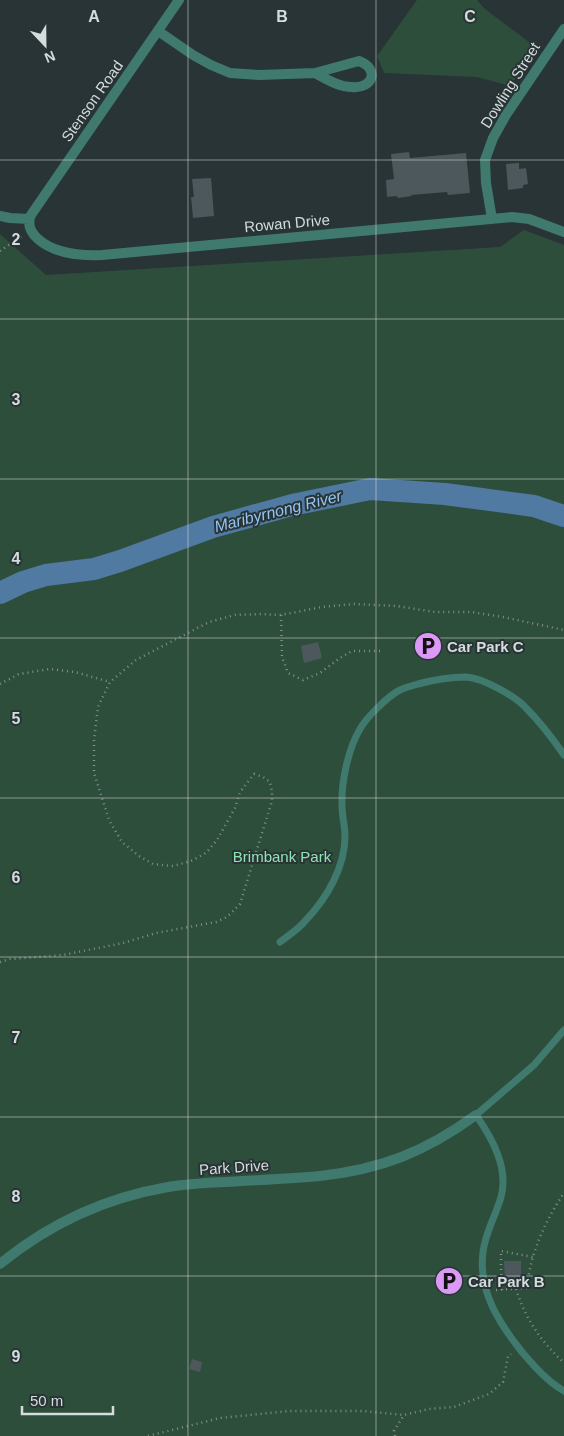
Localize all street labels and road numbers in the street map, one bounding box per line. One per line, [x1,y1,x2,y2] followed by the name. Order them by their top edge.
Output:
[477,38,543,131] street label: Dowling Street
[58,57,126,145] street label: Stenson Road
[243,211,331,235] street label: Rowan Drive
[198,1156,270,1178] street label: Park Drive

